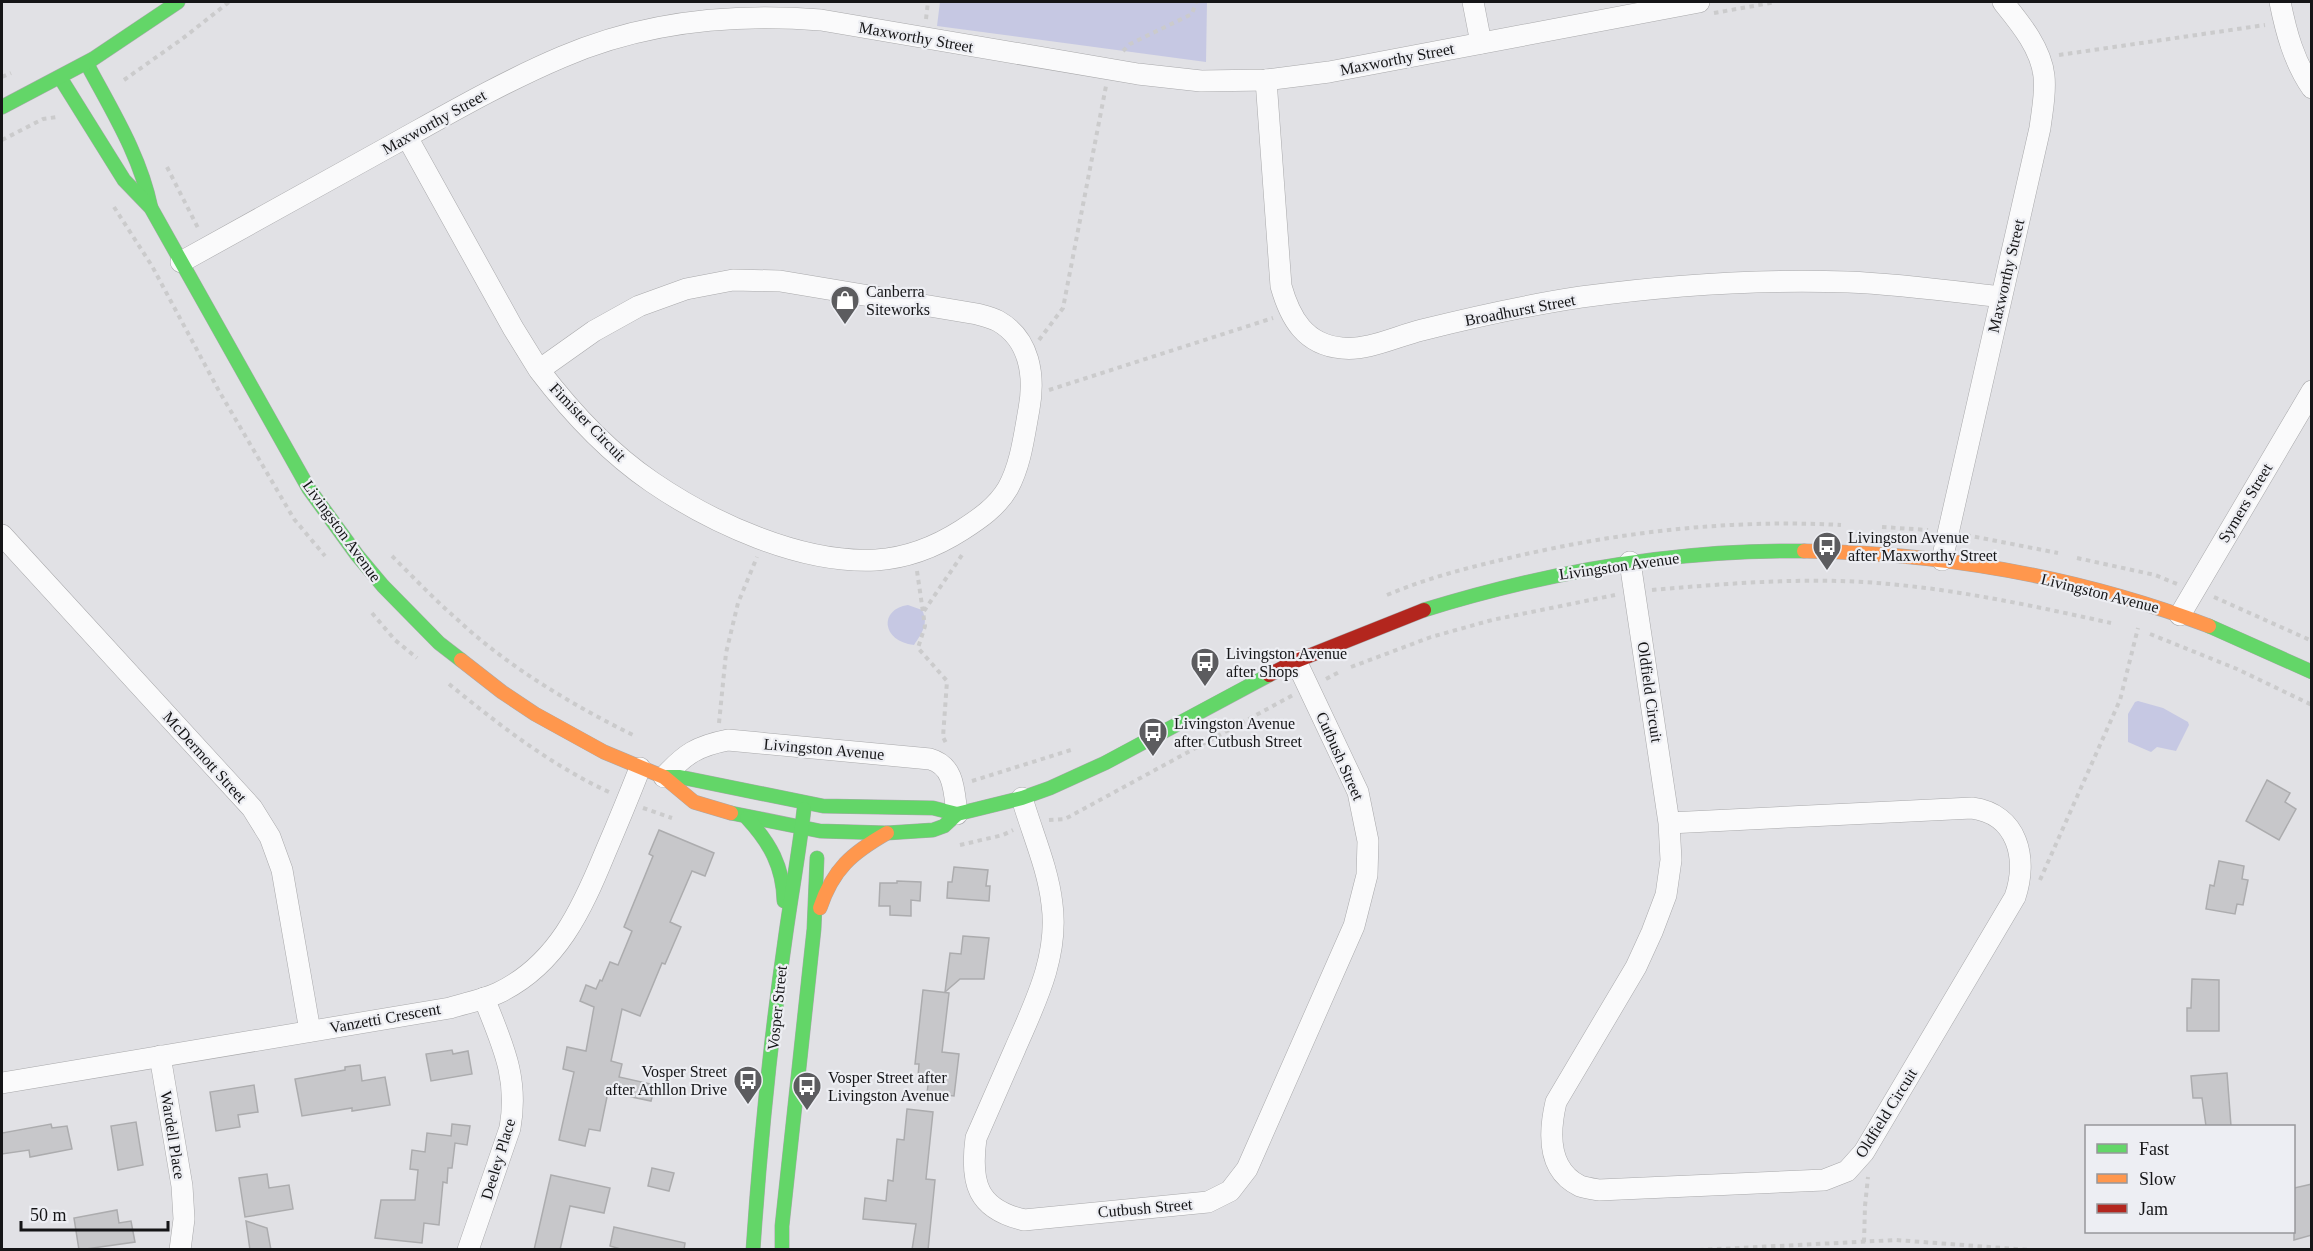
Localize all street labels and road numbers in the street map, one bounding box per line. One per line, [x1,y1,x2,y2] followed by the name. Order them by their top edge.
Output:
[857,19,975,57] street label: Maxworthy Street
[1338,39,1456,79] street label: Maxworthy Street
[379,86,490,158] street label: Maxworthy Street
[1985,217,2028,335] street label: Maxworthy Street
[1463,291,1577,329] street label: Broadhurst Street
[547,379,630,465] street label: Fimister Circuit
[2215,460,2276,546] street label: Symers Street
[299,477,384,586] street label: Livingston Avenue
[1558,549,1680,584] street label: Livingston Avenue
[2039,570,2161,617] street label: Livingston Avenue
[1635,640,1666,744] street label: Oldfield Circuit
[160,708,250,806] street label: McDermott Street
[1313,709,1367,803] street label: Cutbush Street
[763,735,885,764] street label: Livingston Avenue
[764,964,791,1051] street label: Vosper Street
[328,1000,442,1036] street label: Vanzetti Crescent
[1852,1065,1920,1161] street label: Oldfield Circuit
[158,1090,188,1180] street label: Wardell Place
[478,1116,519,1202] street label: Deeley Place
[1097,1195,1193,1221] street label: Cutbush Street

